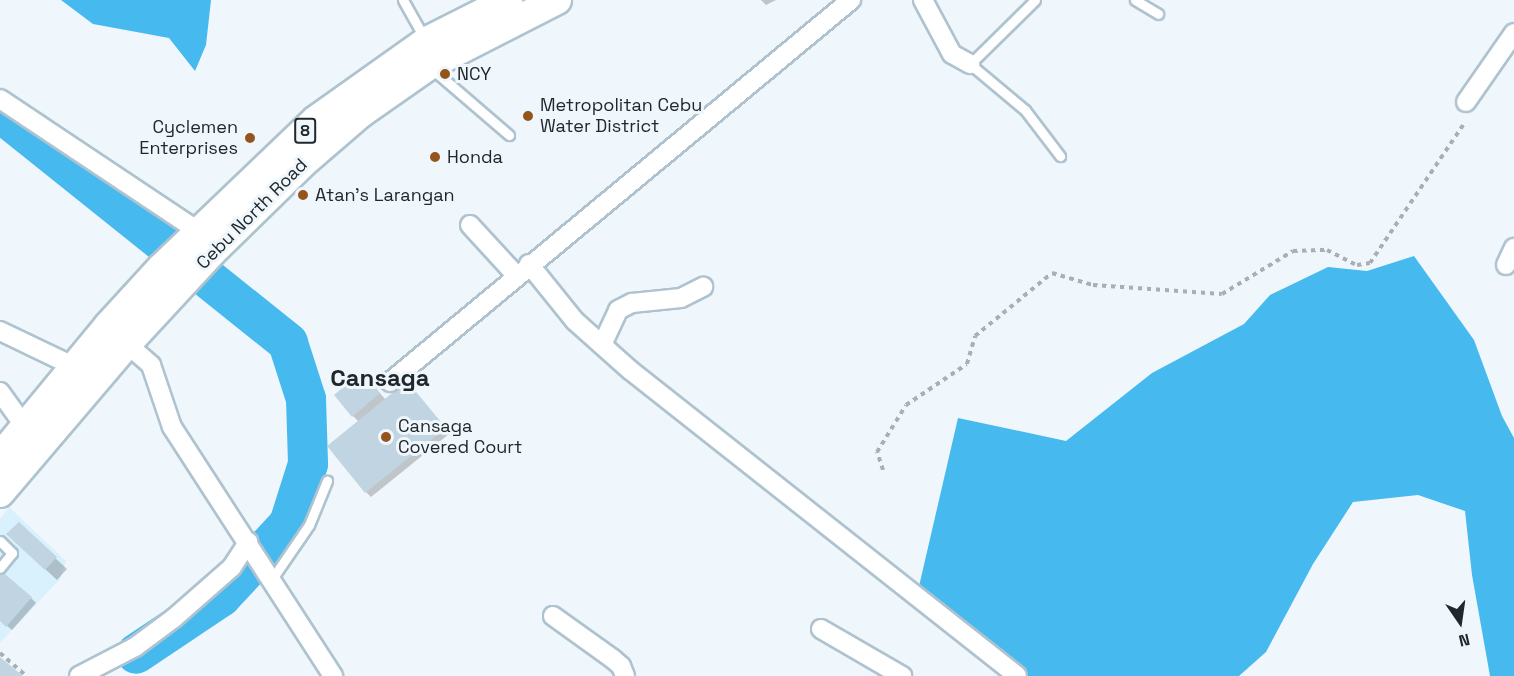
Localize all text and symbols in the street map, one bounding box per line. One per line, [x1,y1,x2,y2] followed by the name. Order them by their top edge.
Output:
[457,63,491,85] place label: NCY
[438,67,452,81] marker: NCY
[540,95,702,138] place label: Metropolitan Cebu Water District
[521,109,535,123] marker: Metropolitan Cebu Water District
[139,117,238,160] place label: Cyclemen Enterprises
[293,118,317,144] road number: 8
[243,131,257,145] marker: Cyclemen Enterprises
[447,146,503,168] place label: Honda
[428,150,442,164] marker: Honda
[192,154,312,274] street label: Cebu North Road
[315,184,455,206] place label: Atan's Larangan
[296,188,310,202] marker: Atan's Larangan
[330,364,430,392] district label: Cansaga
[398,416,522,458] place label: Cansaga Covered Court
[379,430,393,444] marker: Cansaga Covered Court
[1430,592,1490,652] north arrow
[1457,629,1472,651] text: N

